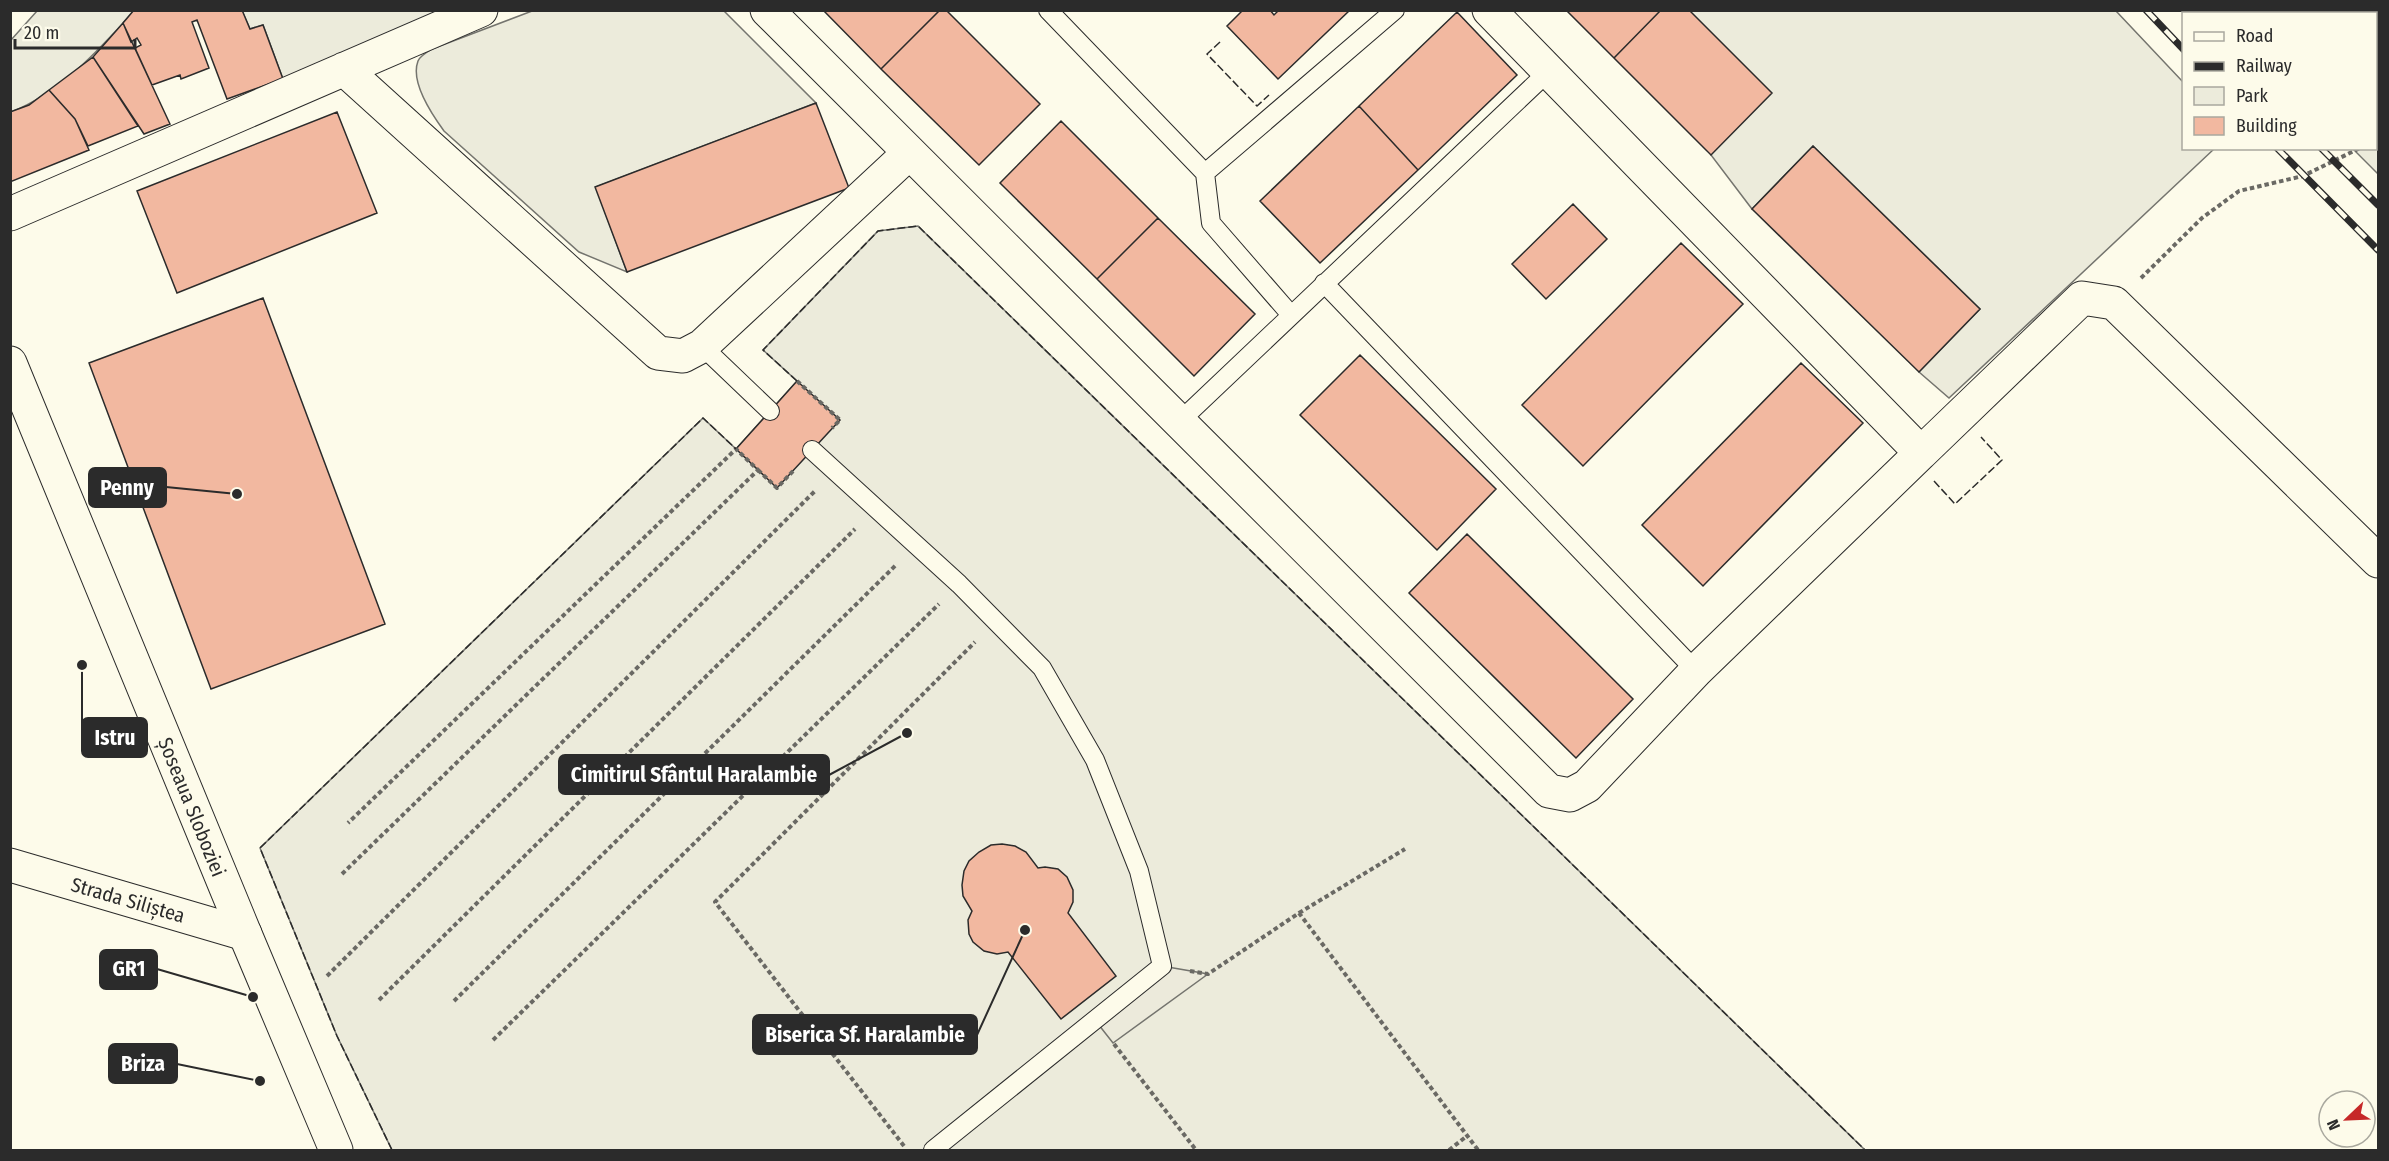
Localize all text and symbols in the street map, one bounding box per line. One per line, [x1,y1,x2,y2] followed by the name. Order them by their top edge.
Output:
[15,12,135,50] scale bar
[2182,12,2377,150] legend
[24,22,59,44] text: 20 m
[2236,25,2273,47] text: Road
[2236,55,2292,77] text: Railway
[2236,85,2269,107] text: Park
[2236,115,2297,137] text: Building
[89,468,166,507] callout: Penny
[100,475,155,501] text: Penny
[82,718,147,757] callout: Istru
[95,725,135,751] text: Istru
[152,734,231,880] street label: Șoseaua Sloboziei
[559,755,829,794] callout: Cimitirul Sfântul Haralambie
[571,762,818,788] text: Cimitirul Sfântul Haralambie
[68,872,188,929] street label: Strada Siliștea
[100,950,157,989] callout: GR1
[113,956,145,982] text: GR1
[753,1015,977,1054] callout: Biserica Sf. Haralambie
[765,1022,965,1048] text: Biserica Sf. Haralambie
[109,1044,177,1083] callout: Briza
[121,1051,165,1077] text: Briza
[2317,1089,2377,1149] north arrow
[2323,1117,2344,1133] text: N

